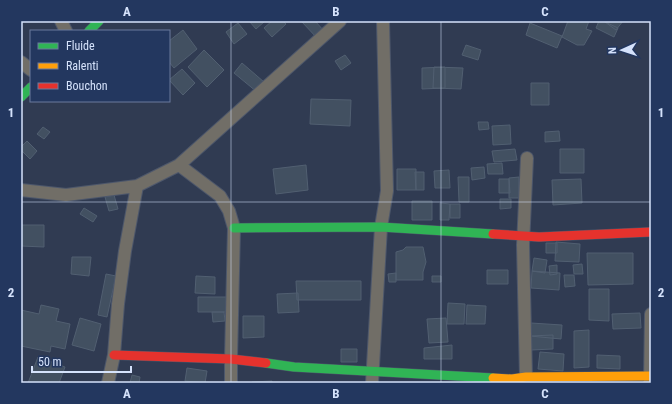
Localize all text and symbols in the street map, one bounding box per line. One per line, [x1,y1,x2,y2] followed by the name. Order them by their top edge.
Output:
[123,4,131,19] text: A
[332,4,340,19] text: B
[541,4,549,19] text: C
[30,30,170,102] legend
[602,30,642,70] north arrow
[66,39,95,53] text: Fluide
[606,47,619,54] text: N
[66,59,99,73] text: Ralenti
[66,79,108,93] text: Bouchon
[8,105,14,120] text: 1
[658,105,664,120] text: 1
[8,285,15,300] text: 2
[658,285,665,300] text: 2
[32,348,131,374] scale bar
[38,355,62,369] text: 50 m
[123,386,131,401] text: A
[332,386,340,401] text: B
[541,386,549,401] text: C

